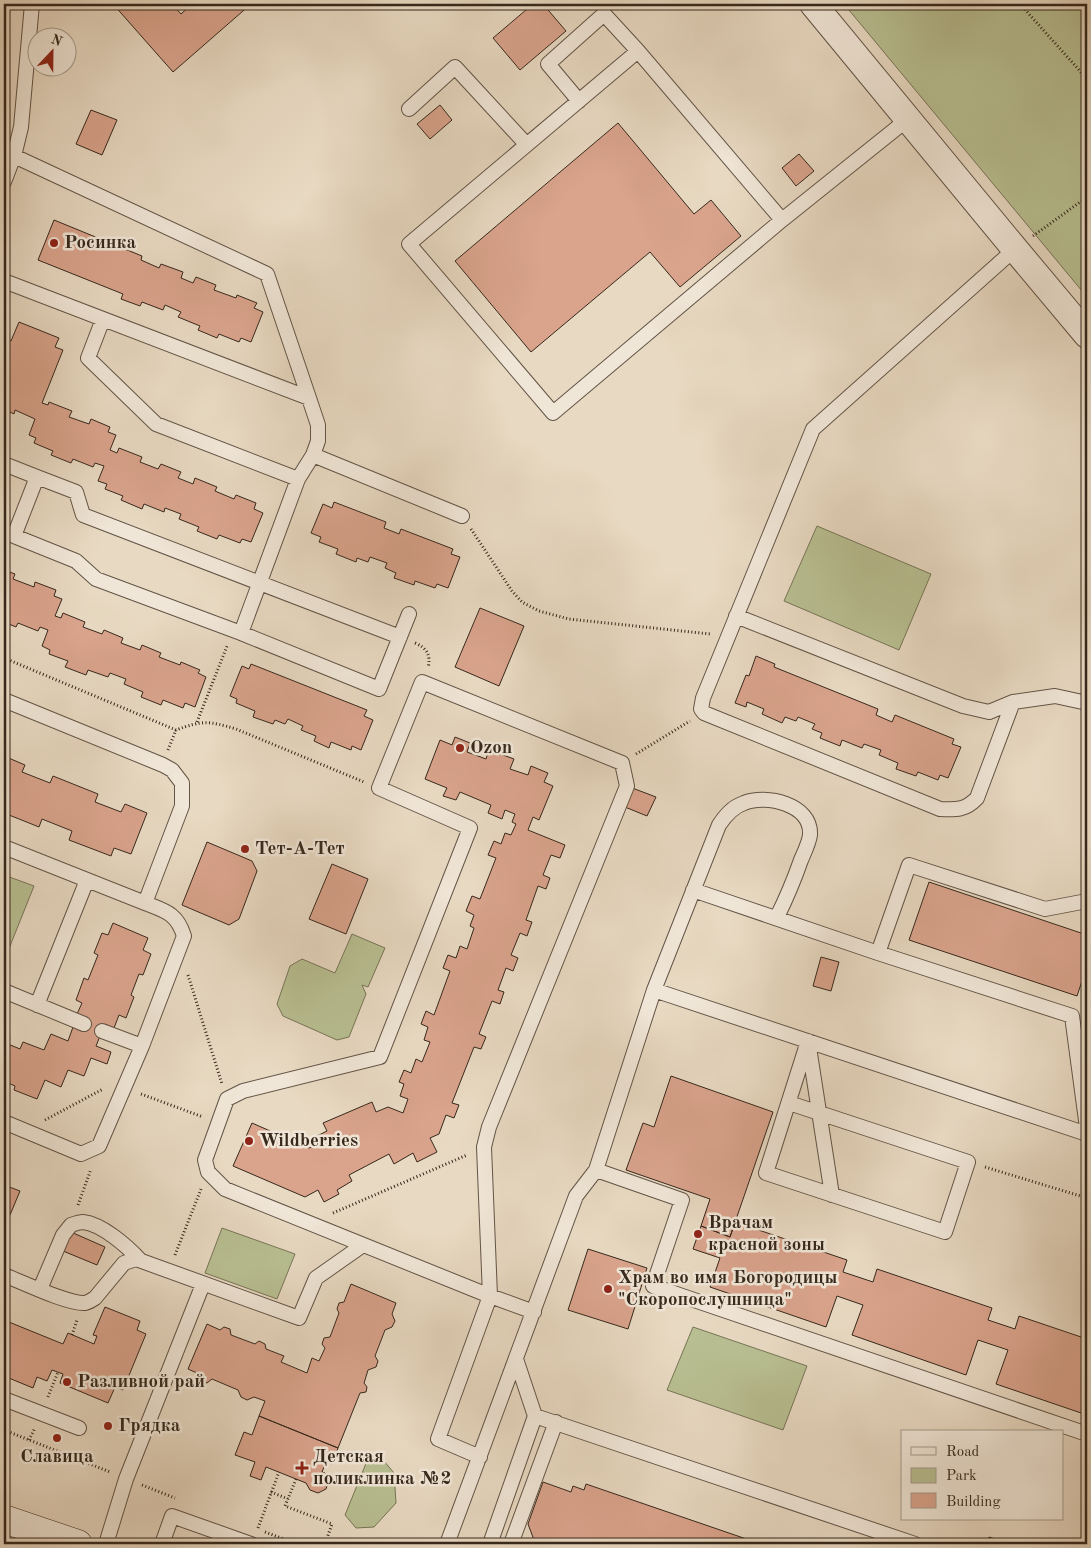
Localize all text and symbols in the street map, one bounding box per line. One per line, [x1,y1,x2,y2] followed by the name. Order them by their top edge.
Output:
[28,28,78,78] north arrow
[49,32,64,49] text: N
[64,234,137,253] place label: Росинка
[48,237,60,249] marker: Росинка
[470,739,512,758] place label: Ozon
[454,742,466,754] marker: Ozon
[255,840,345,859] place label: Тет-А-Тет
[239,843,251,855] marker: Тет-А-Тет
[259,1132,358,1151] place label: Wildberries
[243,1135,255,1147] marker: Wildberries
[708,1214,825,1255] place label: Врачам красной зоны
[692,1228,704,1240] marker: Врачам красной зоны
[618,1269,837,1310] place label: Храм во имя Богородицы "Скоропослушница"
[602,1283,614,1295] marker: Храм во имя Богородицы "Скоропослушница"
[77,1373,205,1392] place label: Разливной рай
[61,1376,73,1388] marker: Разливной рай
[118,1417,181,1436] place label: Грядка
[102,1420,114,1432] marker: Грядка
[901,1430,1064,1520] legend
[51,1432,63,1444] marker: Славица
[946,1445,980,1460] text: Road
[20,1448,94,1467] place label: Славица
[313,1448,451,1489] place label: Детская поликлинка №2
[295,1461,309,1475] marker: Детская поликлинка №2
[946,1469,977,1484] text: Park
[946,1495,1001,1510] text: Building

